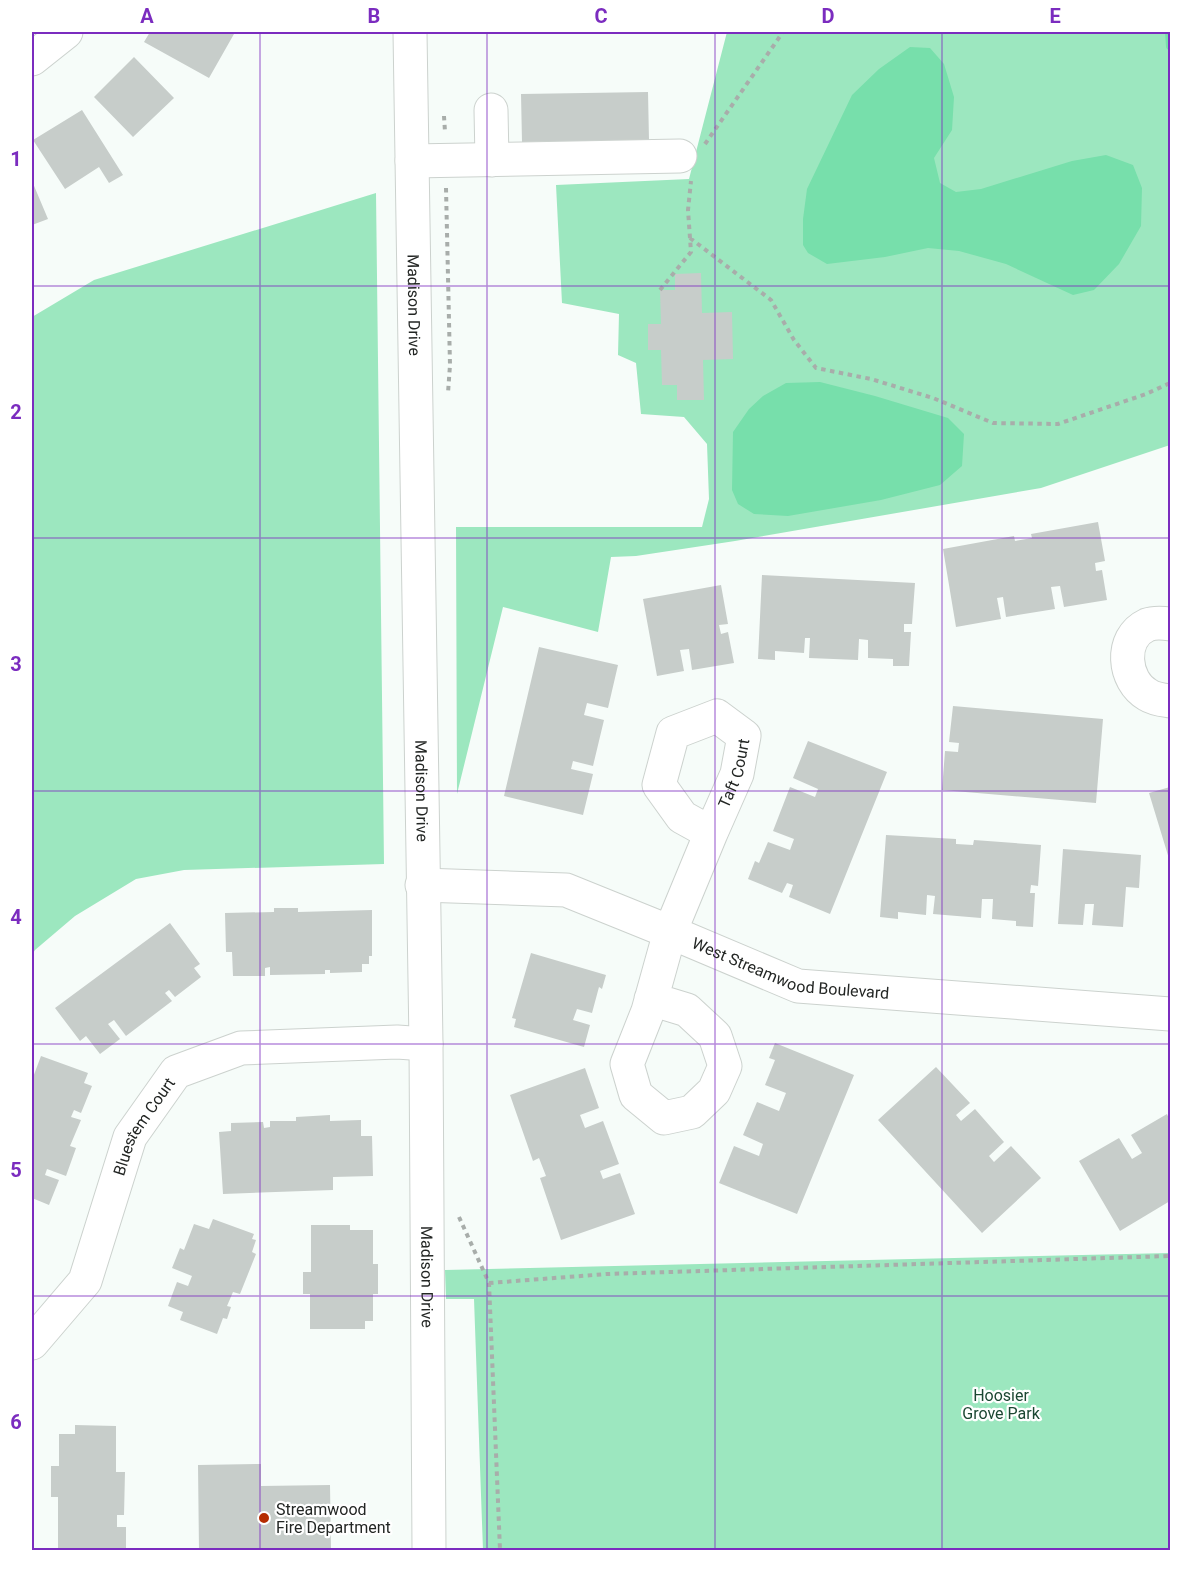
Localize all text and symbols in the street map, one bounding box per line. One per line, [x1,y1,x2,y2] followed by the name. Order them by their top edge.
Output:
[140,4,154,28] text: A
[368,4,380,28] text: B
[594,4,608,28] text: C
[822,4,835,28] text: D
[1049,4,1061,28] text: E
[10,147,22,171] text: 1
[404,254,425,356] street label: Madison Drive
[10,400,22,424] text: 2
[10,652,22,676] text: 3
[714,737,753,811] street label: Taft Court
[412,740,432,842] street label: Madison Drive
[10,905,22,929] text: 4
[689,933,890,1002] street label: West Streamwood Boulevard
[109,1074,179,1178] street label: Bluestem Court
[10,1158,22,1182] text: 5
[418,1226,437,1328] street label: Madison Drive
[962,1386,1041,1423] park label: Hoosier Grove Park
[10,1410,22,1434] text: 6
[276,1500,391,1537] place label: Streamwood Fire Department
[257,1511,271,1525] marker: Streamwood Fire Department

